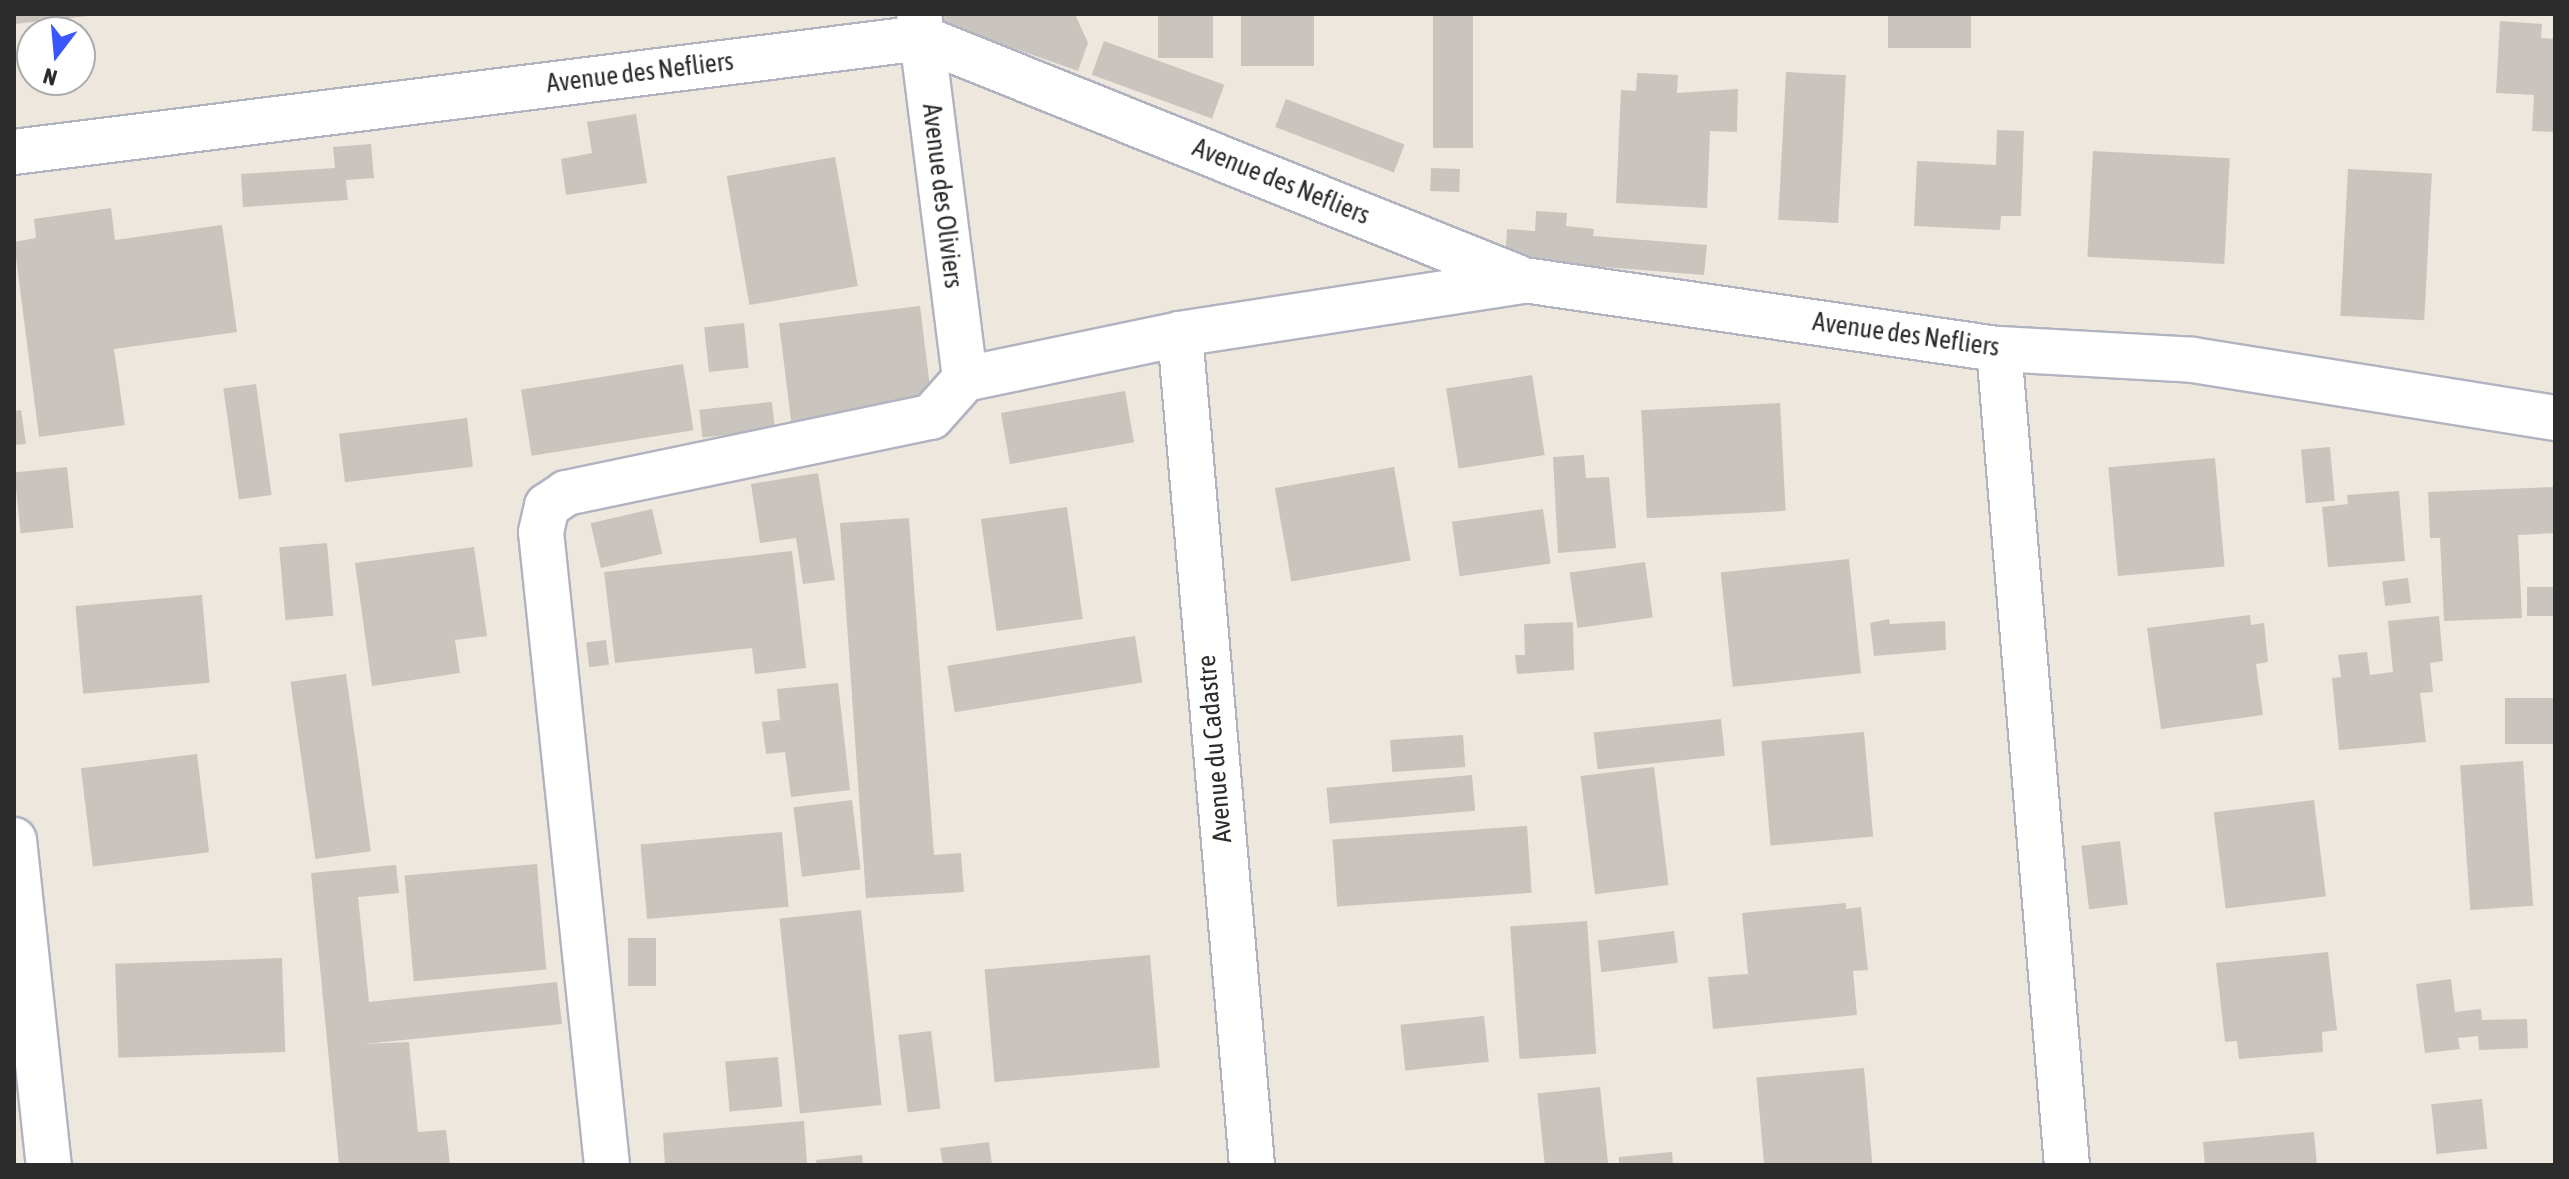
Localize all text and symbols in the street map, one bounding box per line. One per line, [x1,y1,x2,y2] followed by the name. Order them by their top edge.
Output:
[16,16,96,96] north arrow
[545,46,735,100] street label: Avenue des Nefliers
[40,63,60,91] text: N
[915,102,969,290] street label: Avenue des Oliviers
[1188,132,1374,232] street label: Avenue des Nefliers
[1811,306,2001,364] street label: Avenue des Nefliers
[1191,654,1239,844] street label: Avenue du Cadastre

